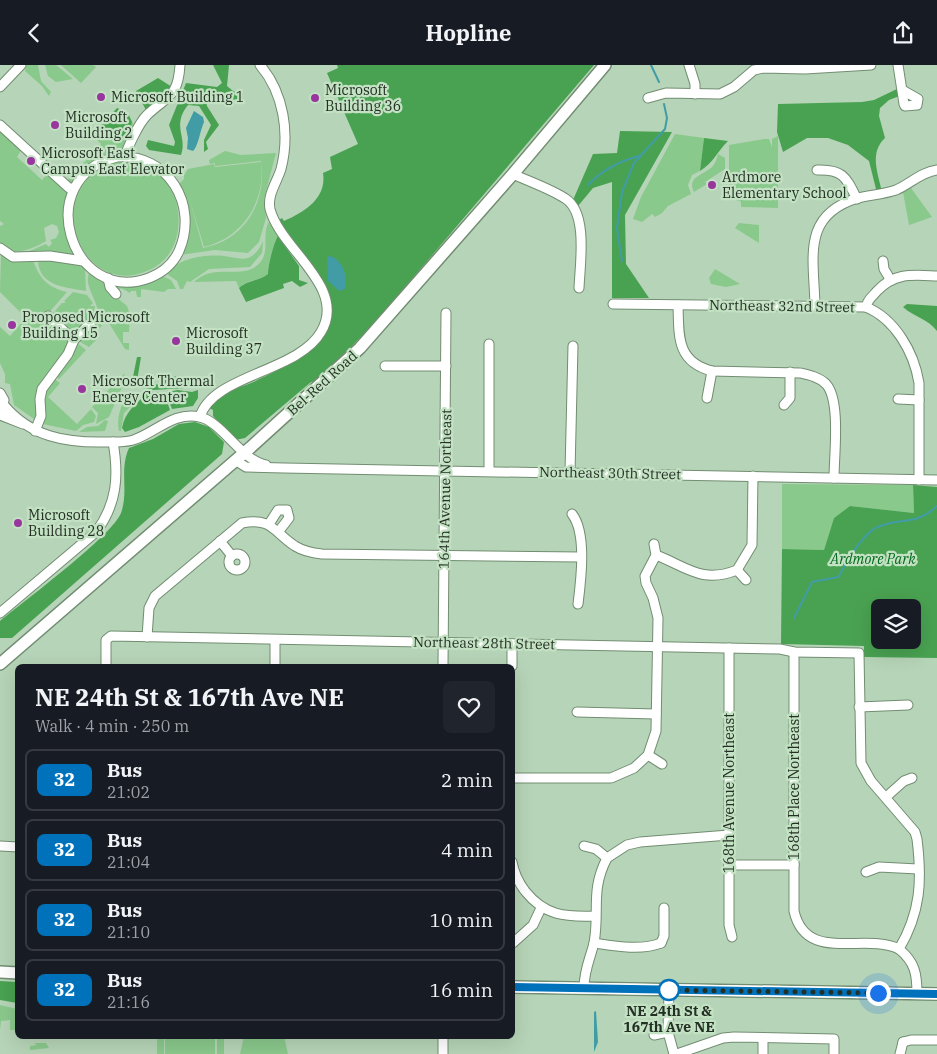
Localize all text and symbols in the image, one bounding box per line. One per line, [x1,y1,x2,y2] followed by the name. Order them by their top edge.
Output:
[425,18,512,47] text: Hopline
[20,19,48,47] icon: back
[889,19,917,47] icon: share
[325,81,401,115] place label: Microsoft Building 36
[111,88,244,106] place label: Microsoft Building 1
[95,91,107,103] marker: Microsoft Building 1
[309,92,321,104] marker: Microsoft Building 36
[65,108,133,142] place label: Microsoft Building 2
[49,119,61,131] marker: Microsoft Building 2
[41,144,185,178] place label: Microsoft East Campus East Elevator
[25,155,37,167] marker: Microsoft East Campus East Elevator
[722,168,847,202] place label: Ardmore Elementary School
[706,179,718,191] marker: Ardmore Elementary School
[709,296,855,316] street label: Northeast 32nd Street
[22,308,150,342] place label: Proposed Microsoft Building 15
[6,319,18,331] marker: Proposed Microsoft Building 15
[186,324,262,358] place label: Microsoft Building 37
[170,335,182,347] marker: Microsoft Building 37
[283,346,361,419] street label: Bel-Red Road
[92,372,214,406] place label: Microsoft Thermal Energy Center
[76,383,88,395] marker: Microsoft Thermal Energy Center
[435,409,455,569] street label: 164th Avenue Northeast
[539,463,681,483] street label: Northeast 30th Street
[28,506,104,540] place label: Microsoft Building 28
[12,517,24,529] marker: Microsoft Building 28
[829,550,916,568] park label: Ardmore Park
[871,599,921,649] map controls
[871,599,921,649] button: layers
[413,633,555,653] street label: Northeast 28th Street
[35,681,344,713] text: NE 24th St & 167th Ave NE
[443,681,495,733] button: heart
[720,713,738,873] street label: 168th Avenue Northeast
[785,714,803,860] street label: 168th Place Northeast
[35,716,189,736] text: Walk · 4 min · 250 m
[107,758,142,782] text: Bus
[54,768,75,791] text: 32
[441,768,493,792] text: 2 min
[107,782,150,802] text: 21:02
[107,828,142,852] text: Bus
[54,838,75,861] text: 32
[441,838,493,862] text: 4 min
[107,852,150,872] text: 21:04
[107,898,142,922] text: Bus
[54,908,75,931] text: 32
[430,908,493,932] text: 10 min
[107,922,150,942] text: 21:10
[107,968,142,992] text: Bus
[54,978,75,1001] text: 32
[430,978,493,1002] text: 16 min
[658,979,680,1001] marker: NE 24th St & 167th Ave NE
[866,981,891,1006] your location
[107,992,150,1012] text: 21:16
[623,1002,715,1036] place label: NE 24th St & 167th Ave NE

